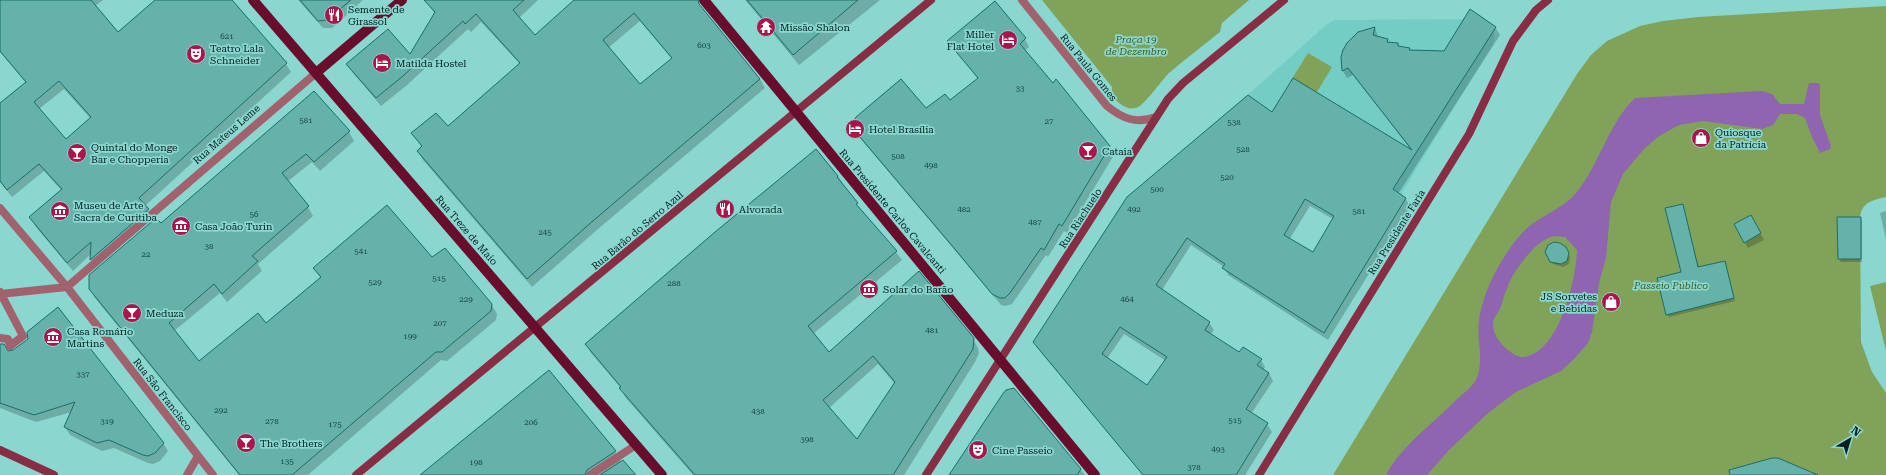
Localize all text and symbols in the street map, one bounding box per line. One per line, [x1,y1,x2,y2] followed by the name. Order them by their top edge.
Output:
[323,4,345,26] restaurant icon: Semente de Girassol
[348,4,405,27] place label: Semente de Girassol
[755,16,777,38] temple icon: Missão Shalon
[780,22,850,33] place label: Missão Shalon
[947,29,994,52] place label: Miller Flat Hotel
[997,29,1019,51] hotel icon: Miller Flat Hotel
[220,32,234,41] house number: 621
[1058,32,1119,103] street label: Rua Paula Gomes
[1105,34,1167,57] park label: Praça 19 de Dezembro
[697,41,711,50] house number: 603
[185,43,207,65] theatre icon: Teatro Lala Schneider
[210,43,264,66] place label: Teatro Lala Schneider
[371,52,393,74] hotel icon: Matilda Hostel
[396,58,466,69] place label: Matilda Hostel
[1016,84,1025,93] house number: 33
[191,102,262,166] street label: Rua Mateus Leme
[299,116,313,125] house number: 581
[1045,117,1054,126] house number: 27
[844,118,866,140] hotel icon: Hotel Brasília
[1227,118,1241,127] house number: 538
[869,124,934,135] place label: Hotel Brasília
[1690,127,1712,149] shop icon: Quiosque da Patrícia
[1715,127,1767,150] place label: Quiosque da Patrícia
[1077,140,1099,162] bar icon: Cataia
[66,142,88,164] bar icon: Quintal do Monge Bar e Chopperia
[91,142,178,165] place label: Quintal do Monge Bar e Chopperia
[1236,145,1250,154] house number: 528
[1102,146,1133,157] place label: Cataia
[837,147,948,276] street label: Rua Presidente Carlos Cavalcanti
[891,152,905,161] house number: 508
[924,161,938,170] house number: 498
[1220,173,1234,182] house number: 520
[1150,185,1164,194] house number: 500
[1057,186,1104,250] street label: Rua Riachuelo
[1366,187,1427,277] street label: Rua Presidente Faria
[589,189,685,272] street label: Rua Barão do Serro Azul
[434,193,500,267] street label: Rua Treze de Maio
[714,198,736,220] restaurant icon: Alvorada
[49,200,71,222] museum icon: Museu de Arte Sacra de Curitiba
[74,200,158,223] place label: Museu de Arte Sacra de Curitiba
[739,204,783,215] place label: Alvorada
[957,205,971,214] house number: 482
[1127,205,1141,214] house number: 492
[1352,207,1366,216] house number: 581
[250,210,259,219] house number: 56
[170,215,192,237] museum icon: Casa João Turin
[1028,218,1042,227] house number: 487
[195,221,273,232] place label: Casa João Turin
[538,228,552,237] house number: 245
[205,242,214,251] house number: 38
[354,247,368,256] house number: 541
[142,250,151,259] house number: 22
[432,274,446,283] house number: 515
[368,278,382,287] house number: 529
[858,278,880,300] museum icon: Solar do Barão
[667,279,681,288] house number: 288
[1633,280,1708,291] park label: Passeio Público
[883,284,953,295] place label: Solar do Barão
[1541,291,1597,314] place label: JS Sorvetes e Bebidas
[1600,291,1622,313] shop icon: JS Sorvetes e Bebidas
[459,295,473,304] house number: 229
[1120,295,1134,304] house number: 464
[121,302,143,324] bar icon: Meduza
[146,308,184,319] place label: Meduza
[433,319,447,328] house number: 207
[42,326,64,348] museum icon: Casa Romário Martins
[67,326,133,349] place label: Casa Romário Martins
[925,326,939,335] house number: 481
[403,332,417,341] house number: 199
[131,356,194,432] street label: Rua São Francisco
[76,370,90,379] house number: 337
[214,406,228,415] house number: 292
[751,407,765,416] house number: 438
[1228,416,1242,425] house number: 515
[100,417,114,426] house number: 319
[265,417,279,426] house number: 278
[524,418,538,427] house number: 206
[1830,419,1870,459] north arrow
[328,420,342,429] house number: 175
[1849,424,1864,440] text: N
[235,432,257,454] bar icon: The Brothers
[800,435,814,444] house number: 398
[260,438,323,449] place label: The Brothers
[967,439,989,461] theatre icon: Cine Passeio
[992,445,1053,456] place label: Cine Passeio
[1211,445,1225,454] house number: 493
[280,457,294,466] house number: 135
[469,458,483,467] house number: 198
[1187,463,1201,472] house number: 378

